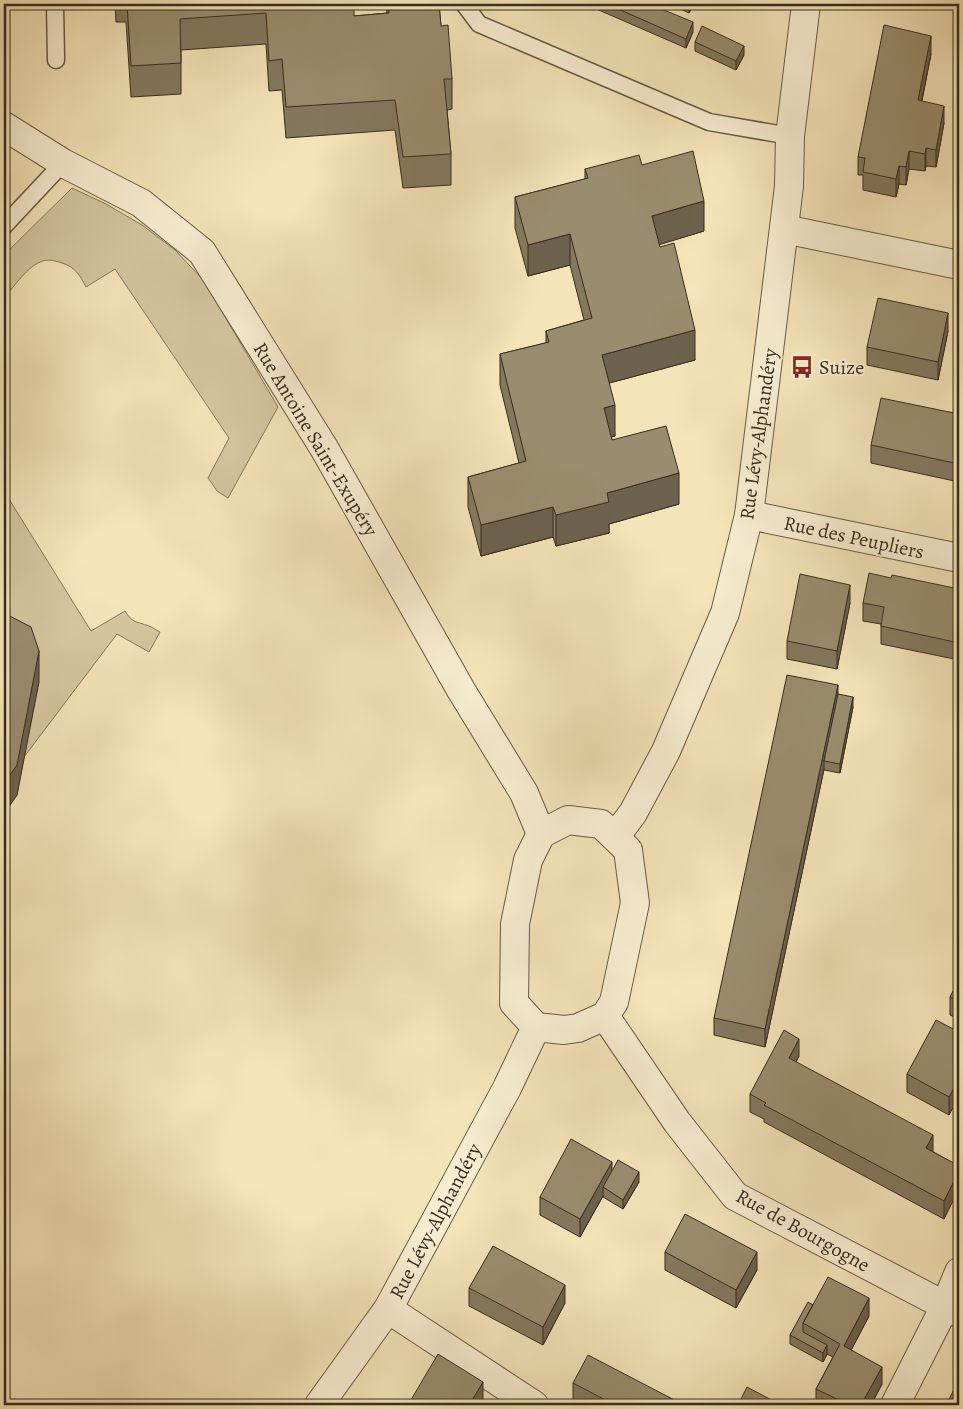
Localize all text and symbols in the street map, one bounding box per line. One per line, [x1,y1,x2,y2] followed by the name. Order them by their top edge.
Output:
[247,337,385,542] street label: Rue Antoine Saint-Exupéry
[733,346,784,521] street label: Rue Lévy-Alphandéry
[789,354,815,380] bus stop icon: Suize
[819,354,864,381] place label: Suize
[781,509,926,566] street label: Rue des Peupliers
[383,1138,488,1304] street label: Rue Lévy-Alphandéry
[731,1182,875,1278] street label: Rue de Bourgogne

